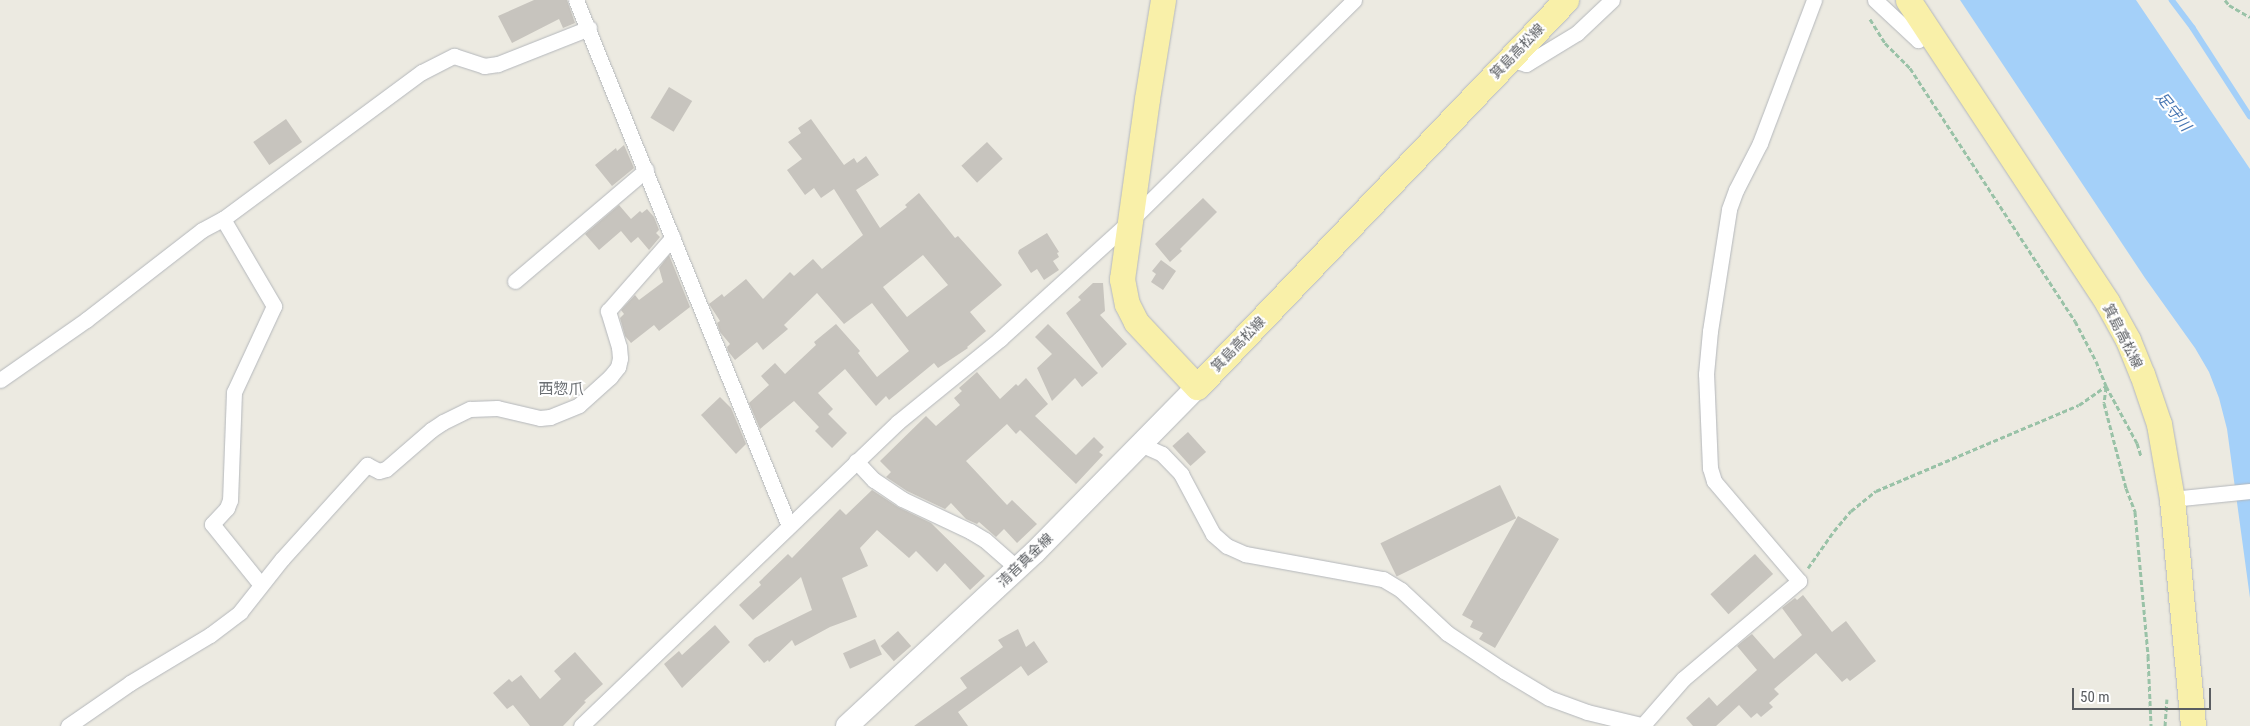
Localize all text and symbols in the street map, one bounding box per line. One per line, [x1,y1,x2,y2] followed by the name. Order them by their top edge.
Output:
[1487,20,1547,82] street label: 箕島高松線
[2152,89,2194,135] water label: 足守川
[2100,301,2146,371] street label: 箕島高松線
[1208,313,1268,375] street label: 箕島高松線
[539,381,583,399] district label: 西惣爪
[994,530,1056,590] street label: 清音真金線
[2075,678,2214,710] scale bar
[2080,688,2110,706] text: 50 m

